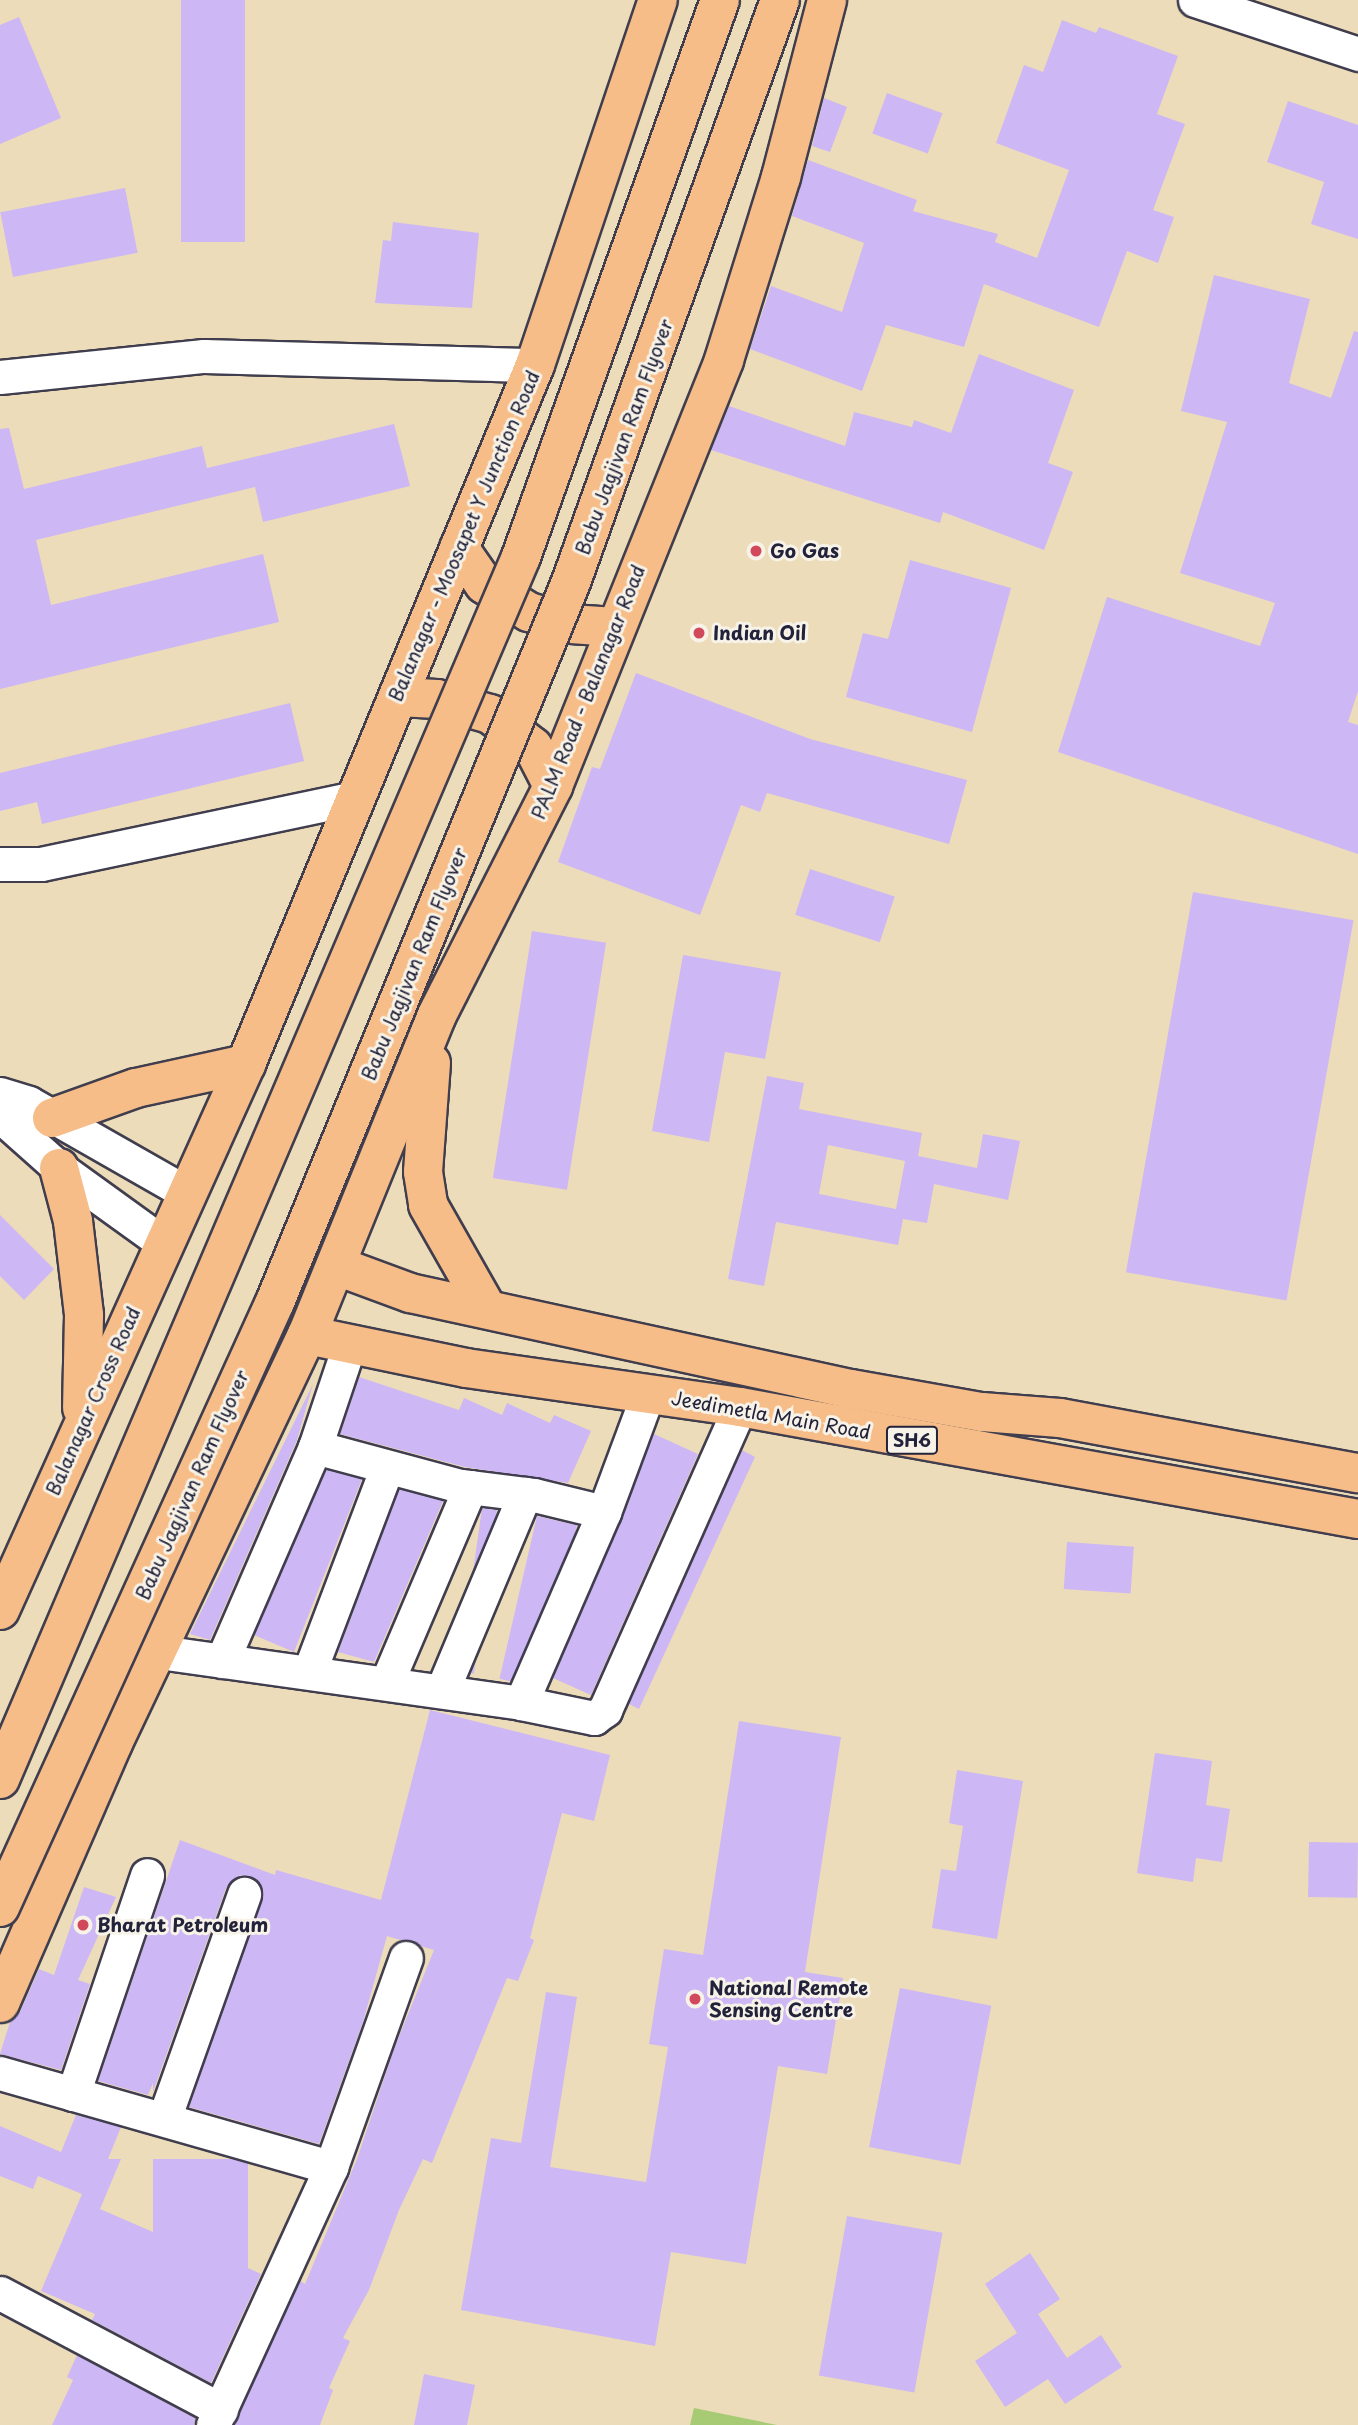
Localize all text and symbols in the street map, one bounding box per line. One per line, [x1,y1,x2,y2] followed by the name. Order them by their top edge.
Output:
[571,316,677,558] street label: Babu Jagjivan Ram Flyover
[383,365,545,707] street label: Balanagar - Moosapet Y Junction Road
[770,540,840,562] place label: Go Gas
[748,543,764,559] marker: Go Gas
[526,560,650,824] street label: PALM Road - Balanagar Road
[713,622,807,644] place label: Indian Oil
[691,625,707,641] marker: Indian Oil
[357,844,471,1084] street label: Babu Jagjivan Ram Flyover
[41,1303,145,1499] street label: Balanagar Cross Road
[131,1366,253,1604] street label: Babu Jagjivan Ram Flyover
[669,1386,873,1444] street label: Jeedimetla Main Road
[886,1426,938,1455] road number: SH6
[97,1914,268,1936] place label: Bharat Petroleum
[75,1917,91,1933] marker: Bharat Petroleum
[709,1977,869,2021] place label: National Remote Sensing Centre
[687,1991,703,2007] marker: National Remote Sensing Centre

